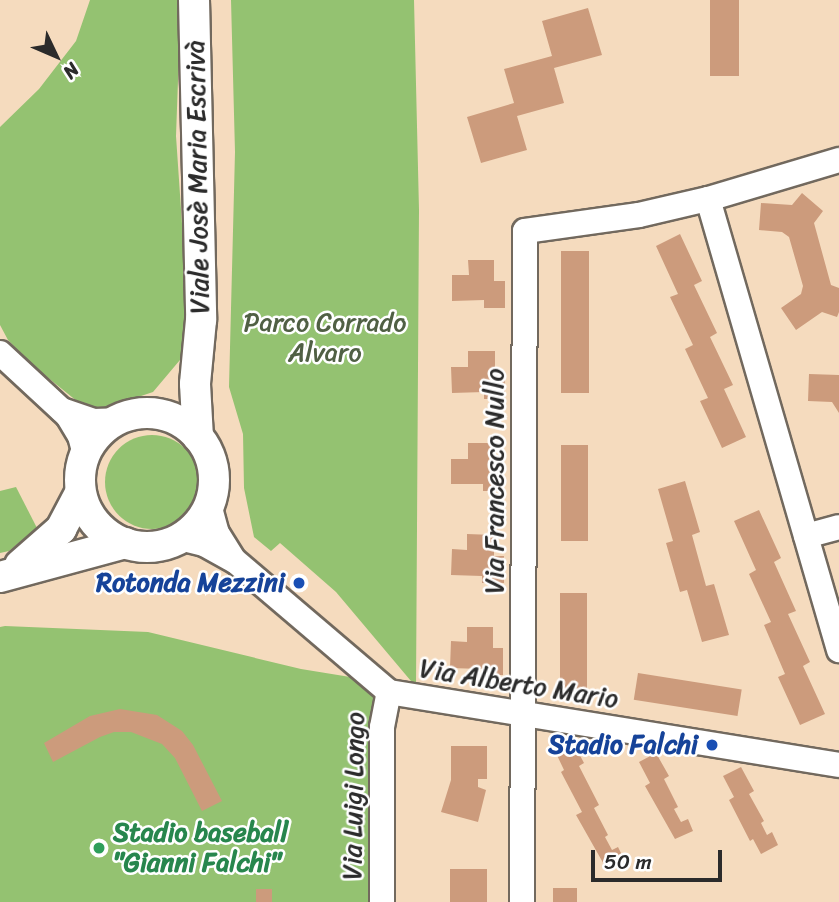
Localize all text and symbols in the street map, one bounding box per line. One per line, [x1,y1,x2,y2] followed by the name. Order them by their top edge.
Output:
[21,21,91,91] north arrow
[180,40,216,314] street label: Viale Josè Maria Escrivà
[55,55,88,87] text: N
[244,307,406,368] park label: Parco Corrado Alvaro
[479,368,511,594] street label: Via Francesco Nullo
[96,567,285,599] place label: Rotonda Mezzini
[291,575,307,591] marker: Rotonda Mezzini
[417,653,621,715] street label: Via Alberto Mario
[337,712,371,880] street label: Via Luigi Longo
[548,729,698,761] place label: Stadio Falchi
[704,737,720,753] marker: Stadio Falchi
[113,817,289,878] place label: Stadio baseball "Gianni Falchi"
[594,836,725,880] scale bar
[91,840,107,856] marker: Stadio baseball "Gianni Falchi"
[604,843,652,881] text: 50 m

